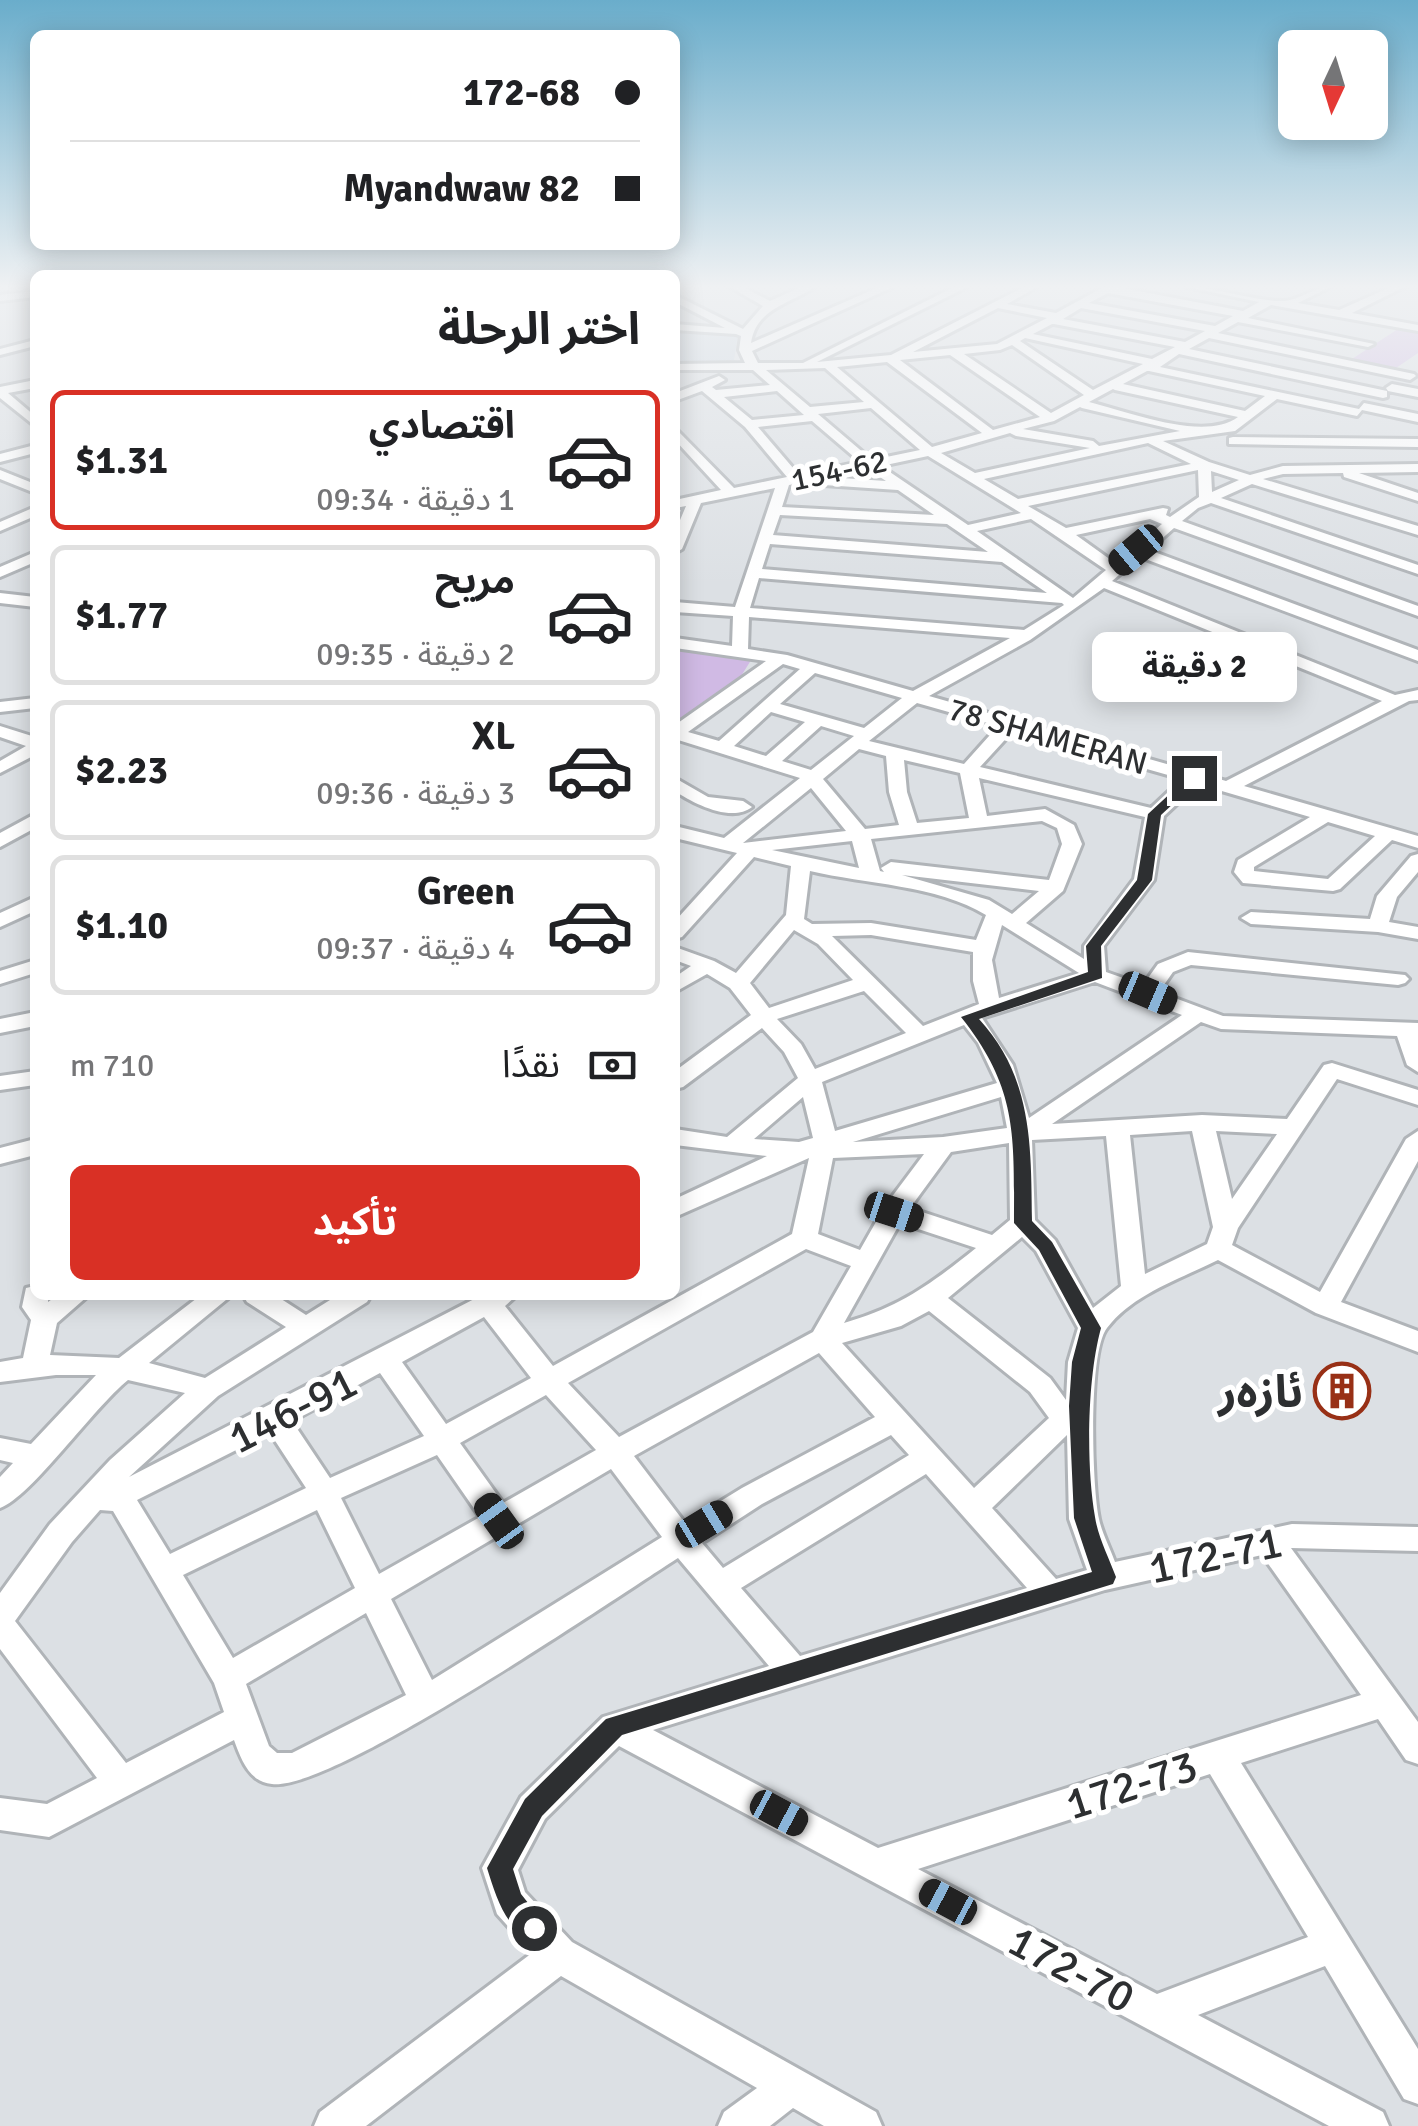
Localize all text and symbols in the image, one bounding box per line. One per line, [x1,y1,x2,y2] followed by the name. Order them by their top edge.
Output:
[1278,30,1388,140] north arrow
[1278,30,1388,140] map controls
[463,69,580,116] text: 172-68
[343,165,580,212] text: 82 Myandwaw
[438,302,640,357] text: اختر الرحلة
[369,402,515,449] text: اقتصادي
[545,415,635,505] icon: car
[75,437,168,484] text: $1.31
[787,441,891,500] street label: 154-62
[316,480,515,519] text: 1 دقيقة · 09:34
[1103,519,1169,581] car
[435,557,515,604] text: مريح
[545,570,635,660] icon: car
[75,592,168,639] text: $1.77
[1092,633,1296,703] callout: 2 دقيقة
[316,635,515,674] text: 2 دقيقة · 09:35
[1142,647,1247,686] text: 2 دقيقة
[944,689,1152,783] street label: 78 SHAMERAN
[472,713,515,760] text: XL
[545,725,635,815] icon: car
[75,747,168,794] text: $2.23
[1172,756,1217,801] route end
[316,774,515,813] text: 3 دقيقة · 09:36
[417,868,515,915] text: Green
[545,880,635,970] icon: car
[75,902,168,949] text: $1.10
[316,929,515,968] text: 4 دقيقة · 09:37
[1115,967,1181,1019] car
[585,1038,640,1093] icon: cash
[502,1041,560,1088] text: نقدًا
[70,1046,154,1085] text: 710 m
[70,1165,640,1280] button: تأكيد
[861,1188,927,1236] car
[219,1355,366,1466] street label: 146-91
[1312,1361,1372,1421] building icon: ئازەر
[1216,1365,1303,1420] place label: ئازەر
[469,1488,529,1554] car
[671,1496,737,1552] car
[1143,1515,1287,1596] street label: 172-71
[1059,1738,1204,1832] street label: 172-73
[745,1786,813,1840] car
[914,1875,982,1929] car
[512,1906,557,1951] route start
[999,1913,1144,2025] street label: 172-70

